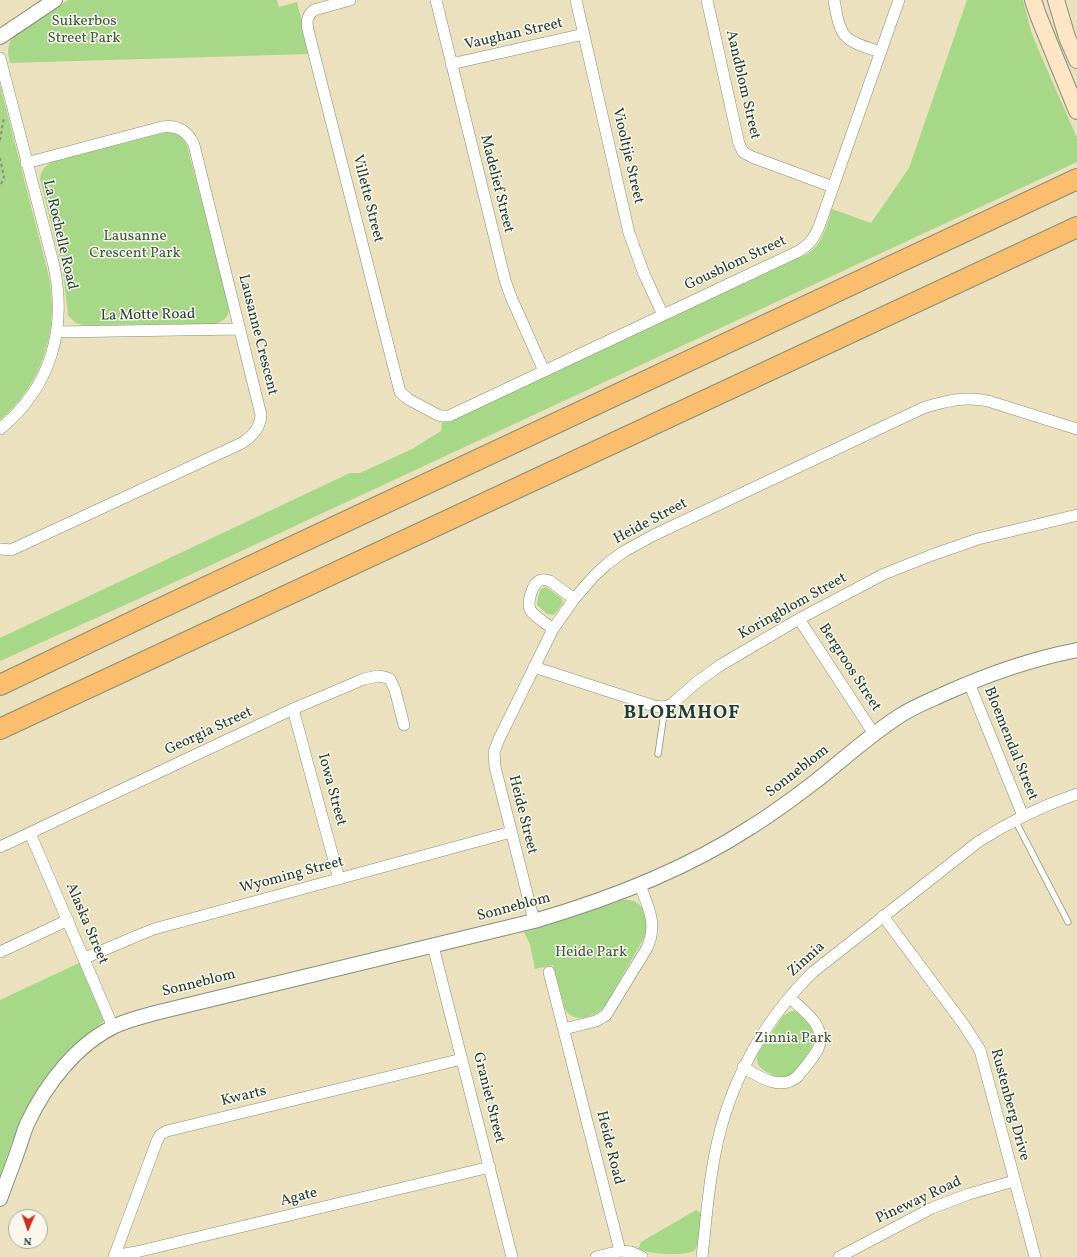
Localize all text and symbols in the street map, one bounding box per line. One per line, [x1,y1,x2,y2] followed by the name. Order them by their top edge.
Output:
[48,13,120,48] park label: Suikerbos Street Park
[463,15,565,55] street label: Vaughan Street
[721,29,763,141] street label: Aandblom Street
[607,106,647,206] street label: Viooltjie Street
[475,133,517,235] street label: Madelief Street
[347,153,387,245] street label: Villette Street
[38,178,80,292] street label: La Rochelle Road
[89,228,181,263] park label: Lausanne Crescent Park
[682,233,790,295] street label: Gousblom Street
[233,273,281,397] street label: Lausanne Crescent
[100,306,196,326] street label: La Motte Road
[611,495,691,549] street label: Heide Street
[736,570,850,644] street label: Koringblom Street
[814,621,884,715] street label: Bergroos Street
[979,685,1041,803] street label: Bloemendal Street
[162,704,256,760] street label: Georgia Street
[624,704,740,726] district label: BLOEMHOF
[763,742,833,802] street label: Sonneblom
[313,752,349,828] street label: Iowa Street
[503,774,541,856] street label: Heide Street
[238,853,346,899] street label: Wyoming Street
[61,880,111,968] street label: Alaska Street
[475,890,553,926] street label: Sonneblom
[785,939,829,981] street label: Zinnia
[555,944,627,962] park label: Heide Park
[160,966,238,1002] street label: Sonneblom
[754,1030,832,1048] park label: Zinnia Park
[985,1047,1033,1163] street label: Rustenberg Drive
[468,1051,508,1145] street label: Graniet Street
[219,1083,269,1111] street label: Kwarts
[591,1109,627,1187] street label: Heide Road
[873,1173,965,1229] street label: Pineway Road
[279,1185,319,1211] street label: Agate
[8,1209,48,1249] north arrow
[23,1233,32,1248] text: N

